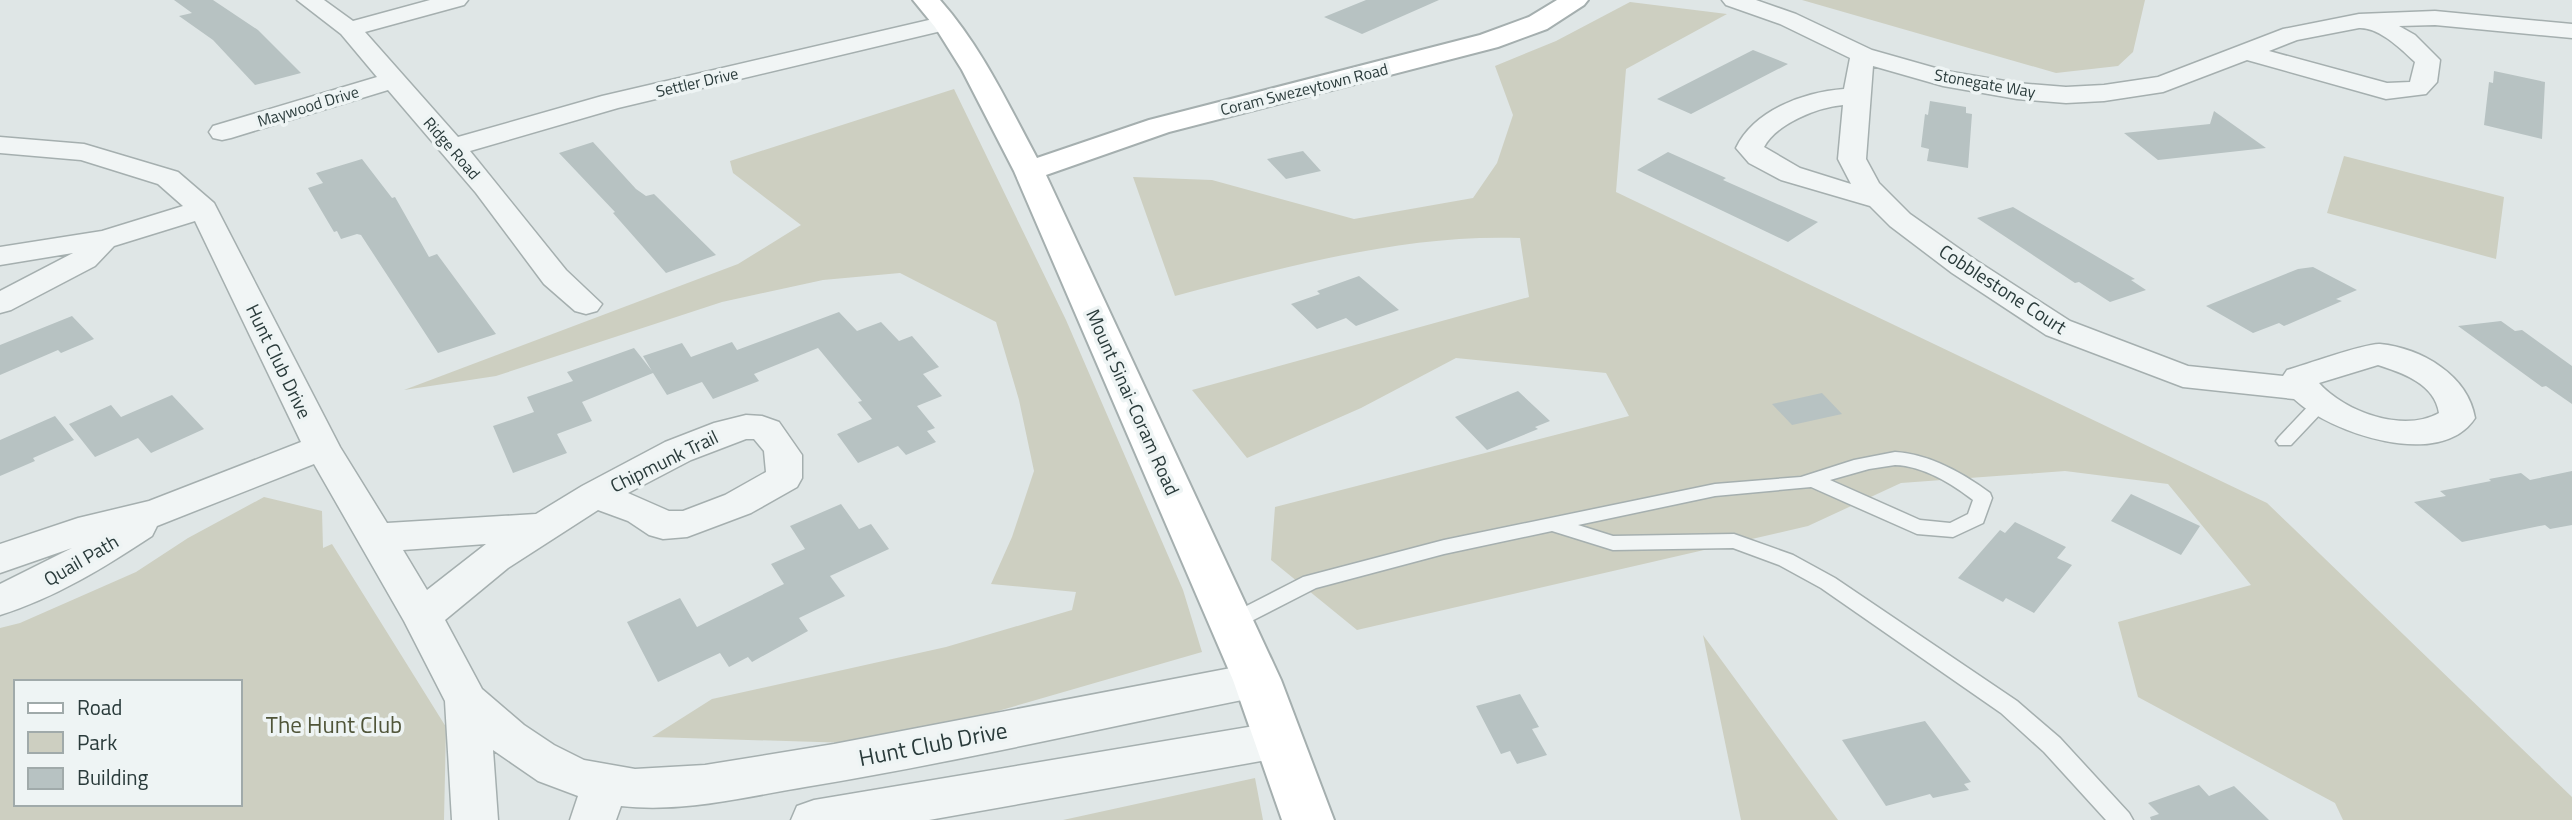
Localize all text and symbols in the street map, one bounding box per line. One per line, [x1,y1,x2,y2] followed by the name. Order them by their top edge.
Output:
[1218,57,1390,121] street label: Coram Swezeytown Road
[653,61,741,103] street label: Settler Drive
[1933,62,2038,104] street label: Stonegate Way
[254,79,362,133] street label: Maywood Drive
[418,111,486,185] street label: Ridge Road
[1934,236,2073,341] street label: Cobblestone Court
[239,298,320,423] street label: Hunt Club Drive
[1079,304,1188,500] street label: Mount Sinai-Coram Road
[605,422,723,499] street label: Chipmunk Trail
[38,526,124,593] street label: Quail Path
[14,680,242,806] legend
[77,691,122,723] text: Road
[266,707,402,742] park label: The Hunt Club
[856,712,1010,775] street label: Hunt Club Drive
[77,726,117,758] text: Park
[77,761,149,793] text: Building

